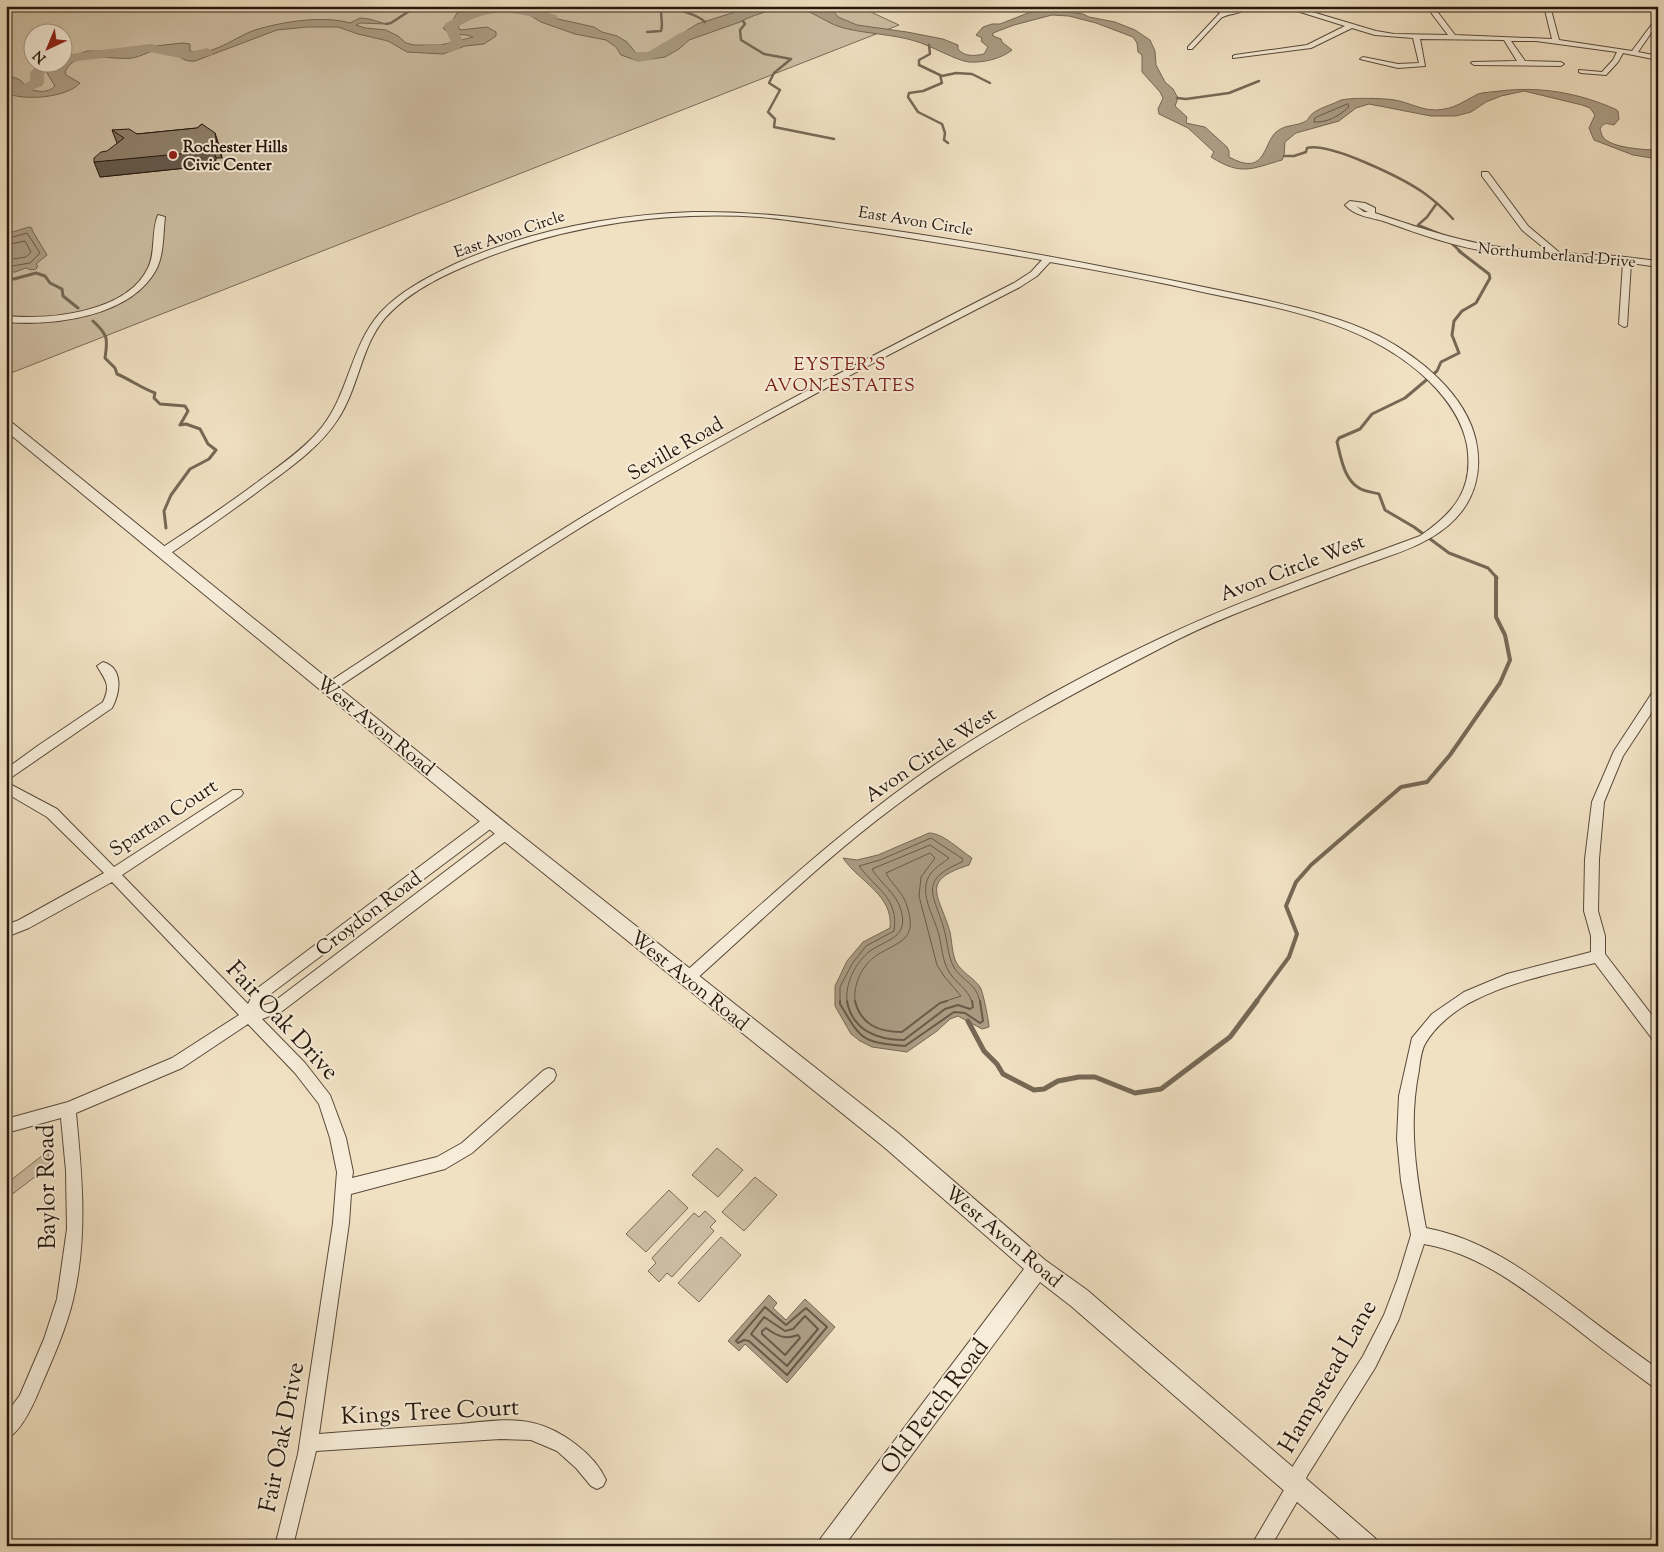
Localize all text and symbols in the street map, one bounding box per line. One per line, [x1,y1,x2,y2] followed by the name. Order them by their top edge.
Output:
[22,22,72,72] north arrow
[29,45,51,67] text: N
[183,137,288,178] place label: Rochester Hills Civic Center
[167,149,179,161] marker: Rochester Hills Civic Center
[857,202,975,243] street label: East Avon Circle
[451,206,568,265] street label: East Avon Circle
[1477,238,1637,275] street label: Northumberland Drive
[764,353,916,400] district label: EYSTER'S AVON ESTATES
[623,411,730,489] street label: Seville Road
[1216,528,1370,610] street label: Avon Circle West
[309,670,440,784] street label: West Avon Road
[860,701,1003,811] street label: Avon Circle West
[104,773,224,865] street label: Spartan Court
[310,865,429,965] street label: Croydon Road
[623,925,754,1039] street label: West Avon Road
[217,954,346,1089] street label: Fair Oak Drive
[30,1124,66,1250] street label: Baylor Road
[937,1180,1067,1296] street label: West Avon Road
[1271,1294,1386,1460] street label: Hampstead Lane
[873,1332,998,1482] street label: Old Perch Road
[252,1359,314,1515] street label: Fair Oak Drive
[340,1391,520,1435] street label: Kings Tree Court

